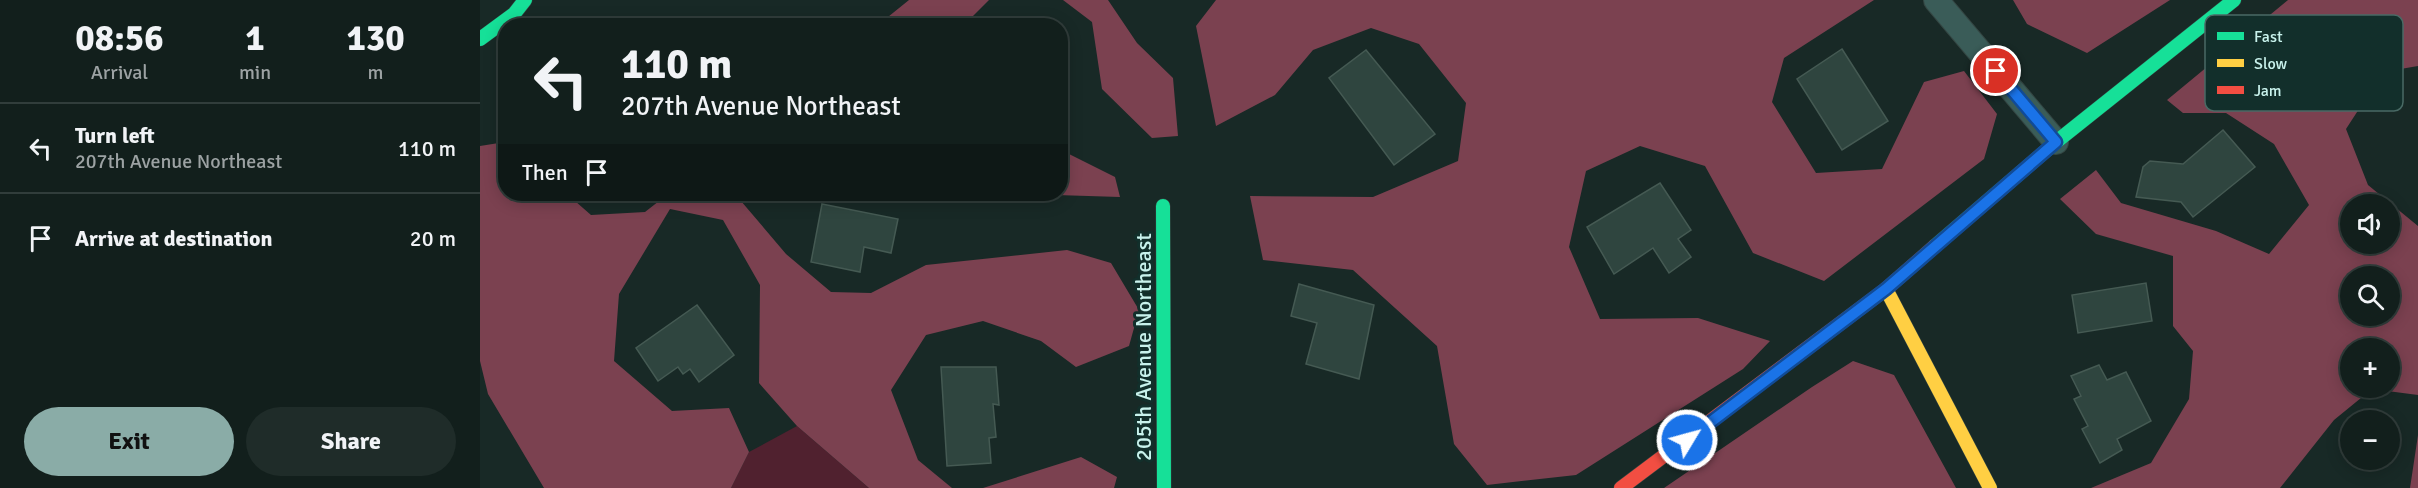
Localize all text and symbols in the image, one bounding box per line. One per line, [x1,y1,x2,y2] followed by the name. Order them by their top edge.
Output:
[2205,15,2403,111] legend
[75,16,164,61] text: 08:56
[245,16,265,61] text: 1
[346,16,405,61] text: 130
[2254,27,2283,47] text: Fast
[621,39,732,90] text: 110 m
[522,42,600,120] icon: left
[1970,45,2021,96] pin
[1979,54,2012,87] icon: arrive
[2254,54,2288,74] text: Slow
[91,60,148,85] text: Arrival
[239,60,271,85] text: min
[368,60,384,85] text: m
[2254,81,2282,101] text: Jam
[621,90,901,123] text: 207th Avenue Northeast
[75,122,155,149] text: Turn left
[24,132,57,165] icon: left
[398,135,456,162] text: 110 m
[75,149,282,174] text: 207th Avenue Northeast
[580,156,613,189] icon: arrive
[522,159,568,186] text: Then
[2340,194,2400,470] map controls
[2340,194,2400,254] button: sound
[24,222,57,255] icon: arrive
[75,225,272,252] text: Arrive at destination
[410,225,456,252] text: 20 m
[1130,233,1157,461] street label: 205th Avenue Northeast
[2340,266,2400,326] button: search
[2340,338,2400,398] button: +
[24,407,234,476] button: Exit
[246,407,456,476] button: Share
[1655,408,1719,472] position arrow
[2340,410,2400,470] button: −

